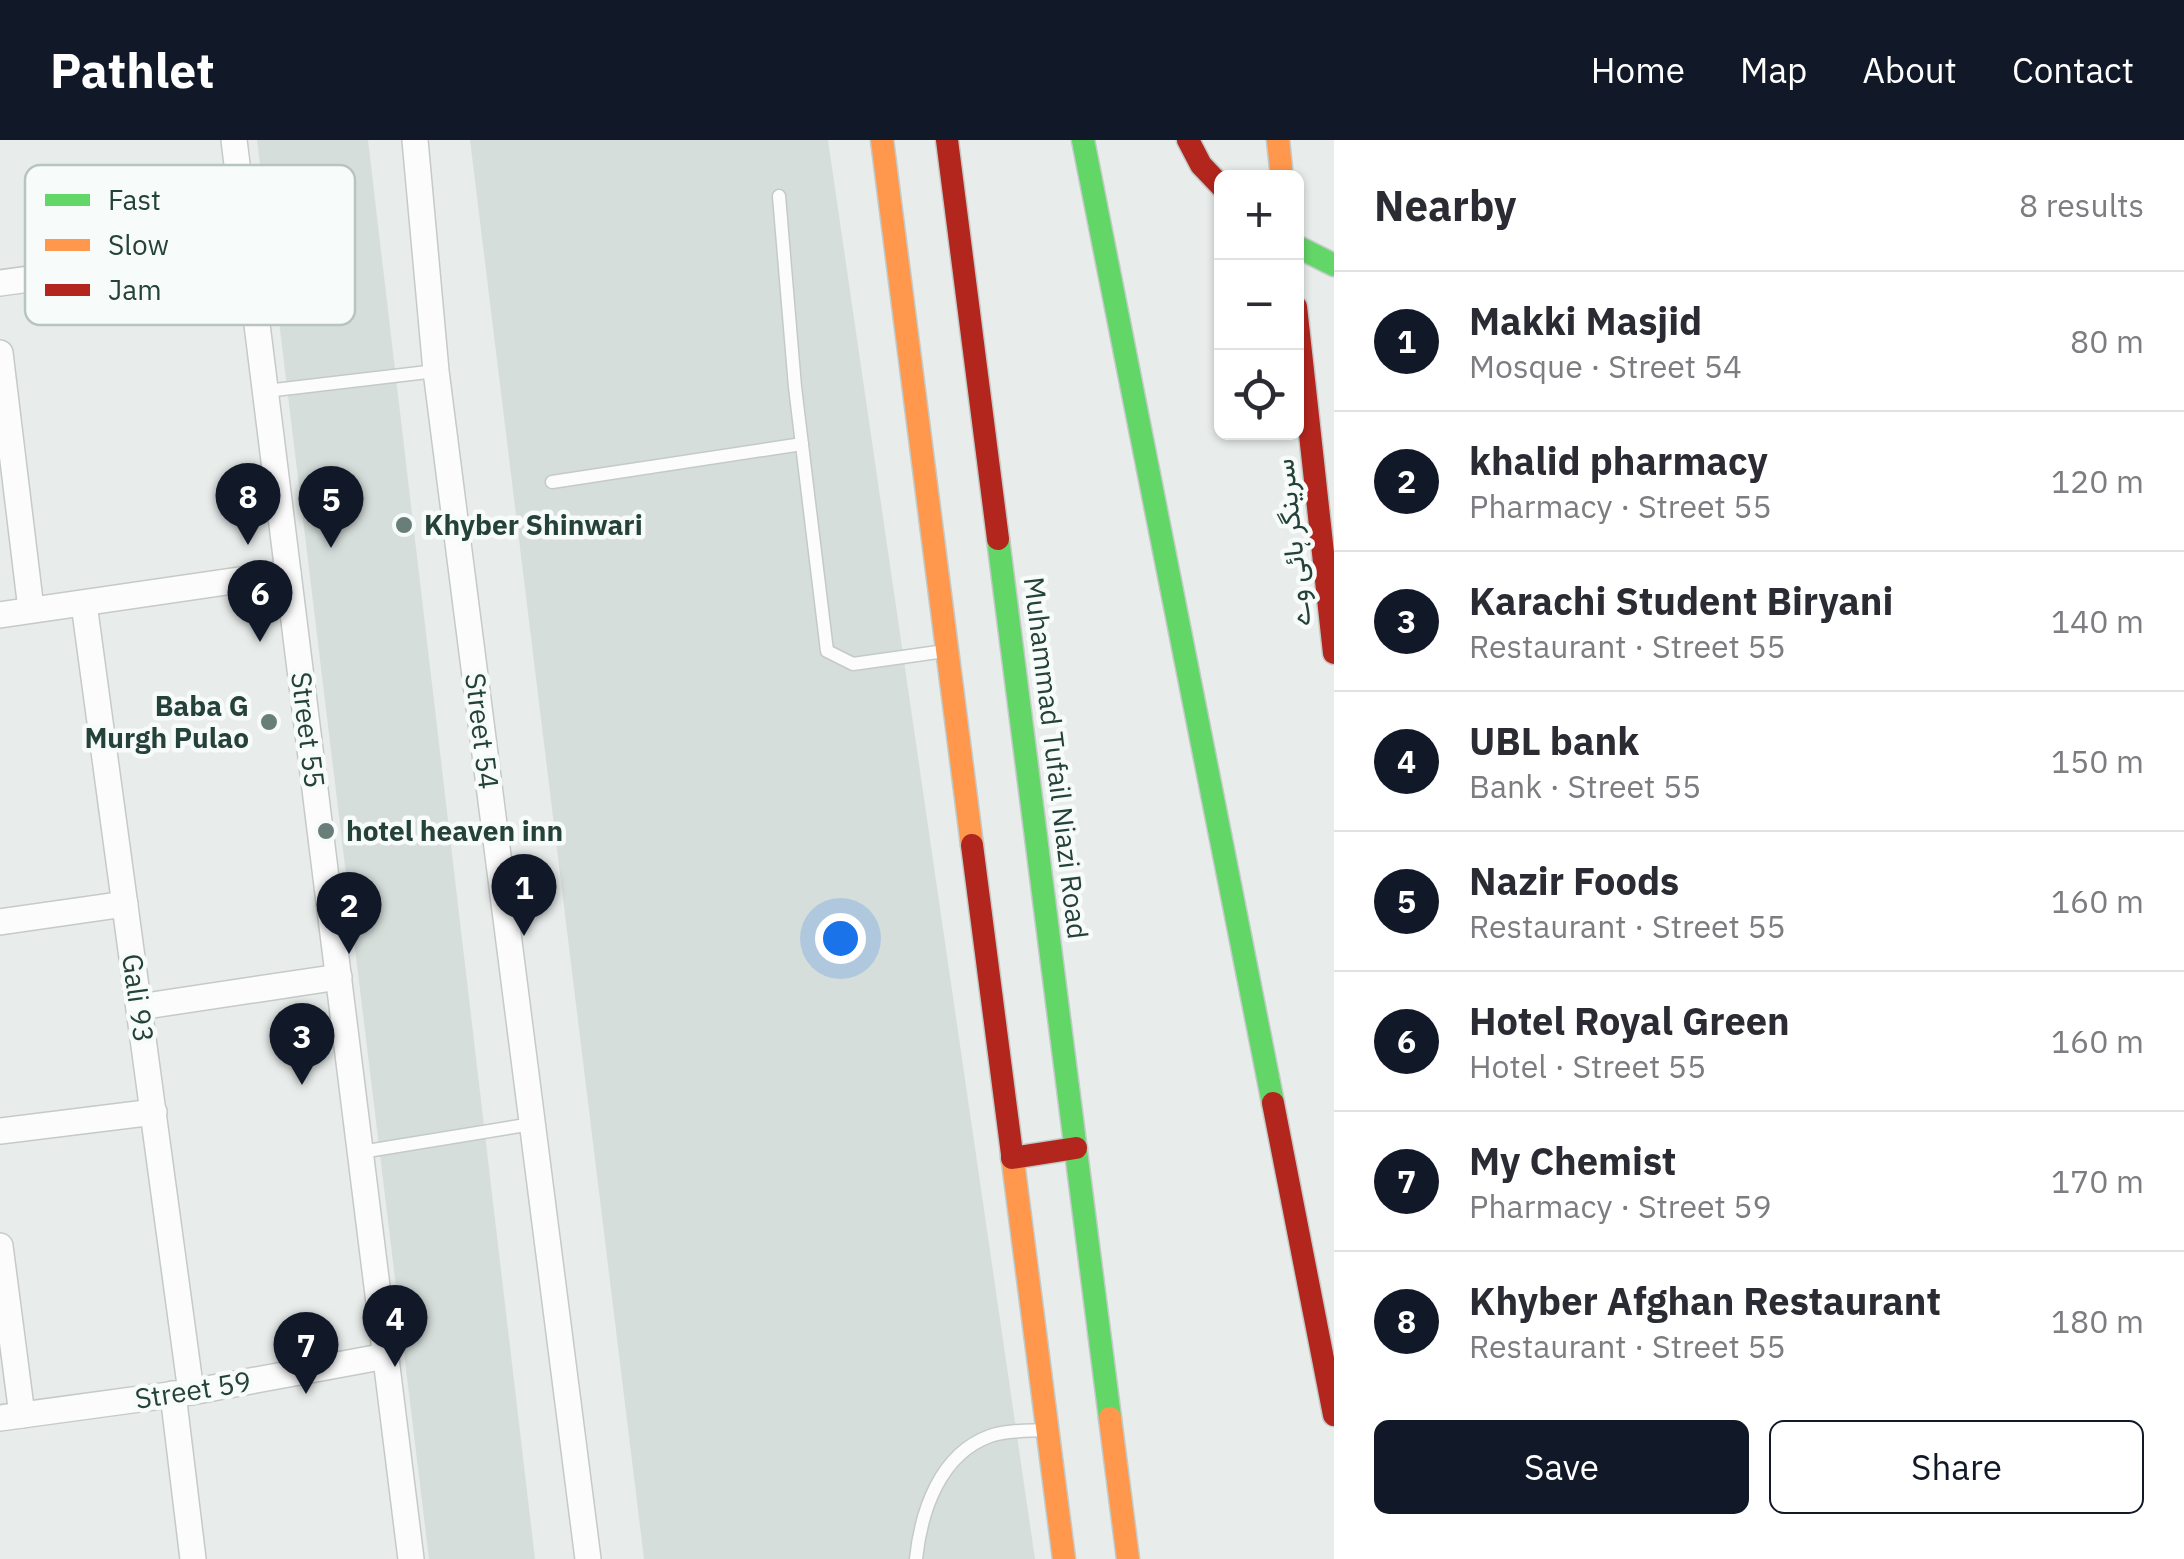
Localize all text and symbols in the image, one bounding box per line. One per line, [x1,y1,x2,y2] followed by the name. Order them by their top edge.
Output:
[50,39,215,101] text: Pathlet
[1591,47,1685,93] text: Home
[1740,47,1807,93] text: Map
[1862,47,1957,93] text: About
[2012,47,2134,93] text: Contact
[25,165,355,325] legend
[1214,170,1304,440] map controls
[1214,170,1304,260] button: +
[1374,178,1516,233] text: Nearby
[108,181,161,218] text: Fast
[2019,184,2144,226] text: 8 results
[108,226,169,263] text: Slow
[1214,260,1304,350] button: −
[108,271,162,308] text: Jam
[1469,296,1702,345] text: Makki Masjid
[1397,320,1416,362] text: 1
[2070,320,2144,362] text: 80 m
[1469,345,1742,387] text: Mosque · Street 54
[1214,350,1304,440] button: locate
[1469,436,1768,485] text: khalid pharmacy
[1264,457,1320,629] street label: سرینگر ہائی وے
[1397,460,1416,502] text: 2
[2051,460,2144,502] text: 120 m
[216,462,280,545] pin: 8
[298,466,364,548] pin: 5
[1469,485,1772,527] text: Pharmacy · Street 55
[424,506,643,543] place label: Khyber Shinwari
[393,514,415,536] marker: Khyber Shinwari
[228,560,292,642] pin: 6
[1016,575,1097,941] street label: Muhammad Tufail Niazi Road
[1469,576,1893,625] text: Karachi Student Biryani
[1397,600,1416,642] text: 3
[2051,600,2144,642] text: 140 m
[1469,625,1786,667] text: Restaurant · Street 55
[283,670,334,790] street label: Street 55
[457,671,508,791] street label: Street 54
[84,687,249,756] place label: Baba G Murgh Pulao
[258,711,280,733] marker: Baba G Murgh Pulao
[1469,716,1639,765] text: UBL bank
[1397,740,1416,782] text: 4
[2051,740,2144,782] text: 150 m
[1469,765,1701,807] text: Bank · Street 55
[346,812,563,849] place label: hotel heaven inn
[315,820,337,842] marker: hotel heaven inn
[492,854,556,936] pin: 1
[1469,856,1679,905] text: Nazir Foods
[316,872,382,954] pin: 2
[1397,880,1416,922] text: 5
[2051,880,2144,922] text: 160 m
[1469,905,1786,947] text: Restaurant · Street 55
[815,913,866,964] your location
[114,951,163,1045] street label: Gali 93
[1469,996,1790,1045] text: Hotel Royal Green
[270,1002,334,1085] pin: 3
[1397,1020,1416,1062] text: 6
[2051,1020,2144,1062] text: 160 m
[1469,1045,1706,1087] text: Hotel · Street 55
[1469,1136,1676,1185] text: My Chemist
[1397,1160,1416,1202] text: 7
[2051,1160,2144,1202] text: 170 m
[1469,1185,1772,1227] text: Pharmacy · Street 59
[1469,1276,1941,1325] text: Khyber Afghan Restaurant
[362,1284,428,1367] pin: 4
[1397,1300,1416,1342] text: 8
[2051,1300,2144,1342] text: 180 m
[274,1312,338,1394] pin: 7
[1469,1325,1786,1367] text: Restaurant · Street 55
[132,1362,254,1417] street label: Street 59
[1374,1420,1749,1514] button: Save
[1769,1420,2144,1514] button: Share

